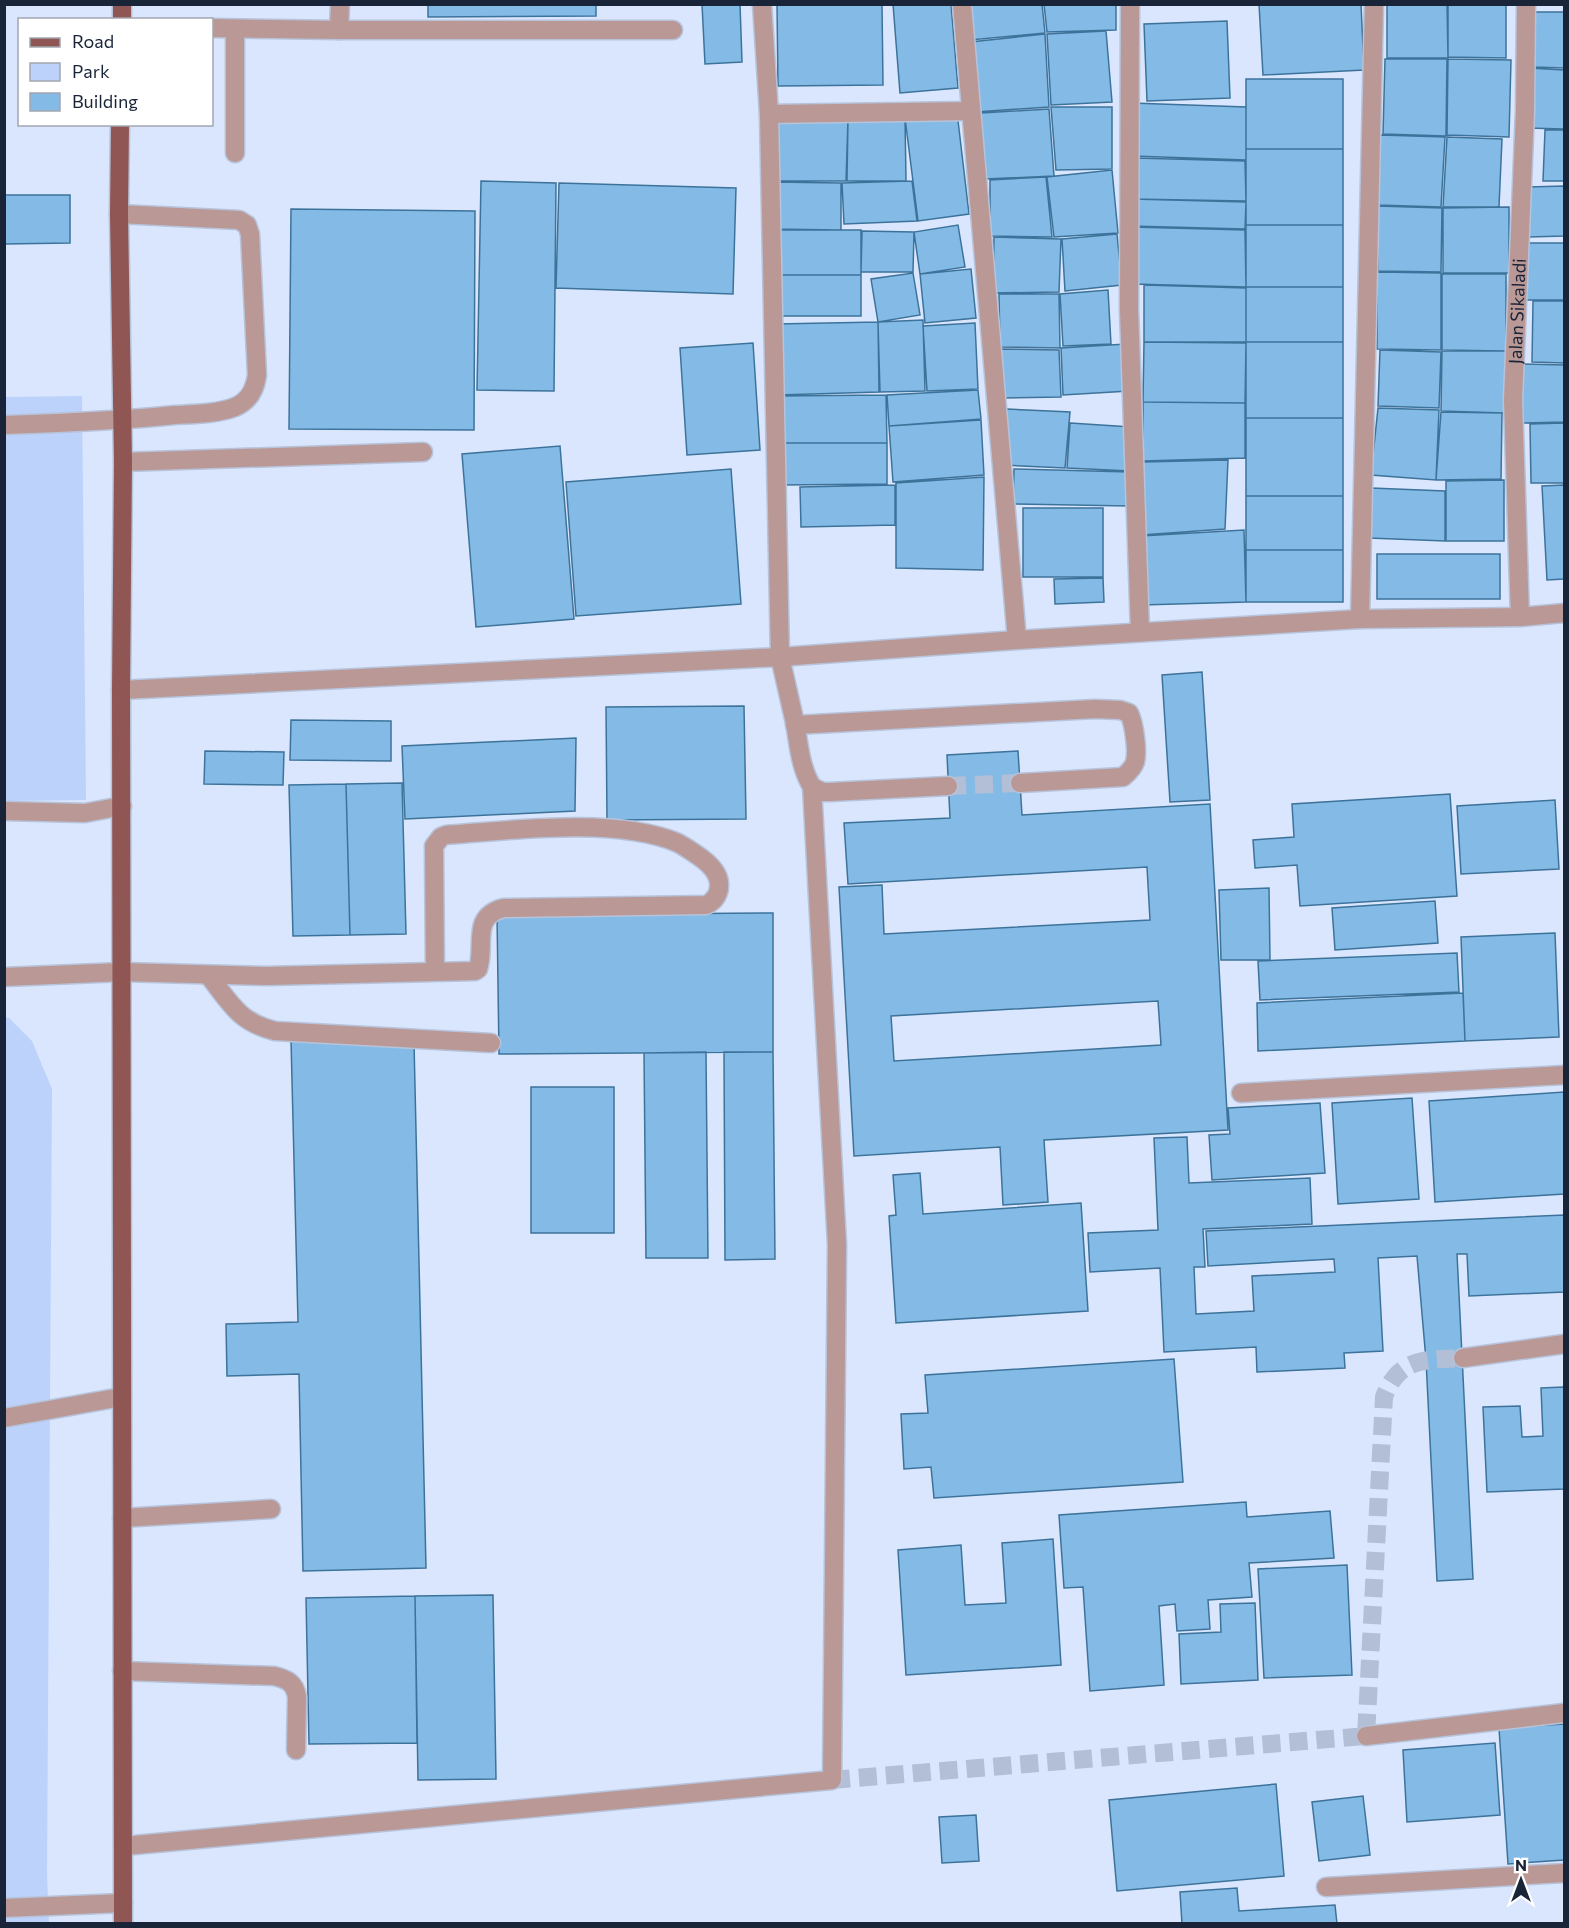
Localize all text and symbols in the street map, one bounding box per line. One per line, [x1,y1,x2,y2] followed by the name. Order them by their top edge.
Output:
[18,18,213,126] legend
[72,30,114,52] text: Road
[72,60,110,82] text: Park
[72,90,138,112] text: Building
[1504,258,1530,365] street label: Jalan Sikaladi
[1491,1850,1551,1910] north arrow
[1515,1855,1527,1874] text: N

